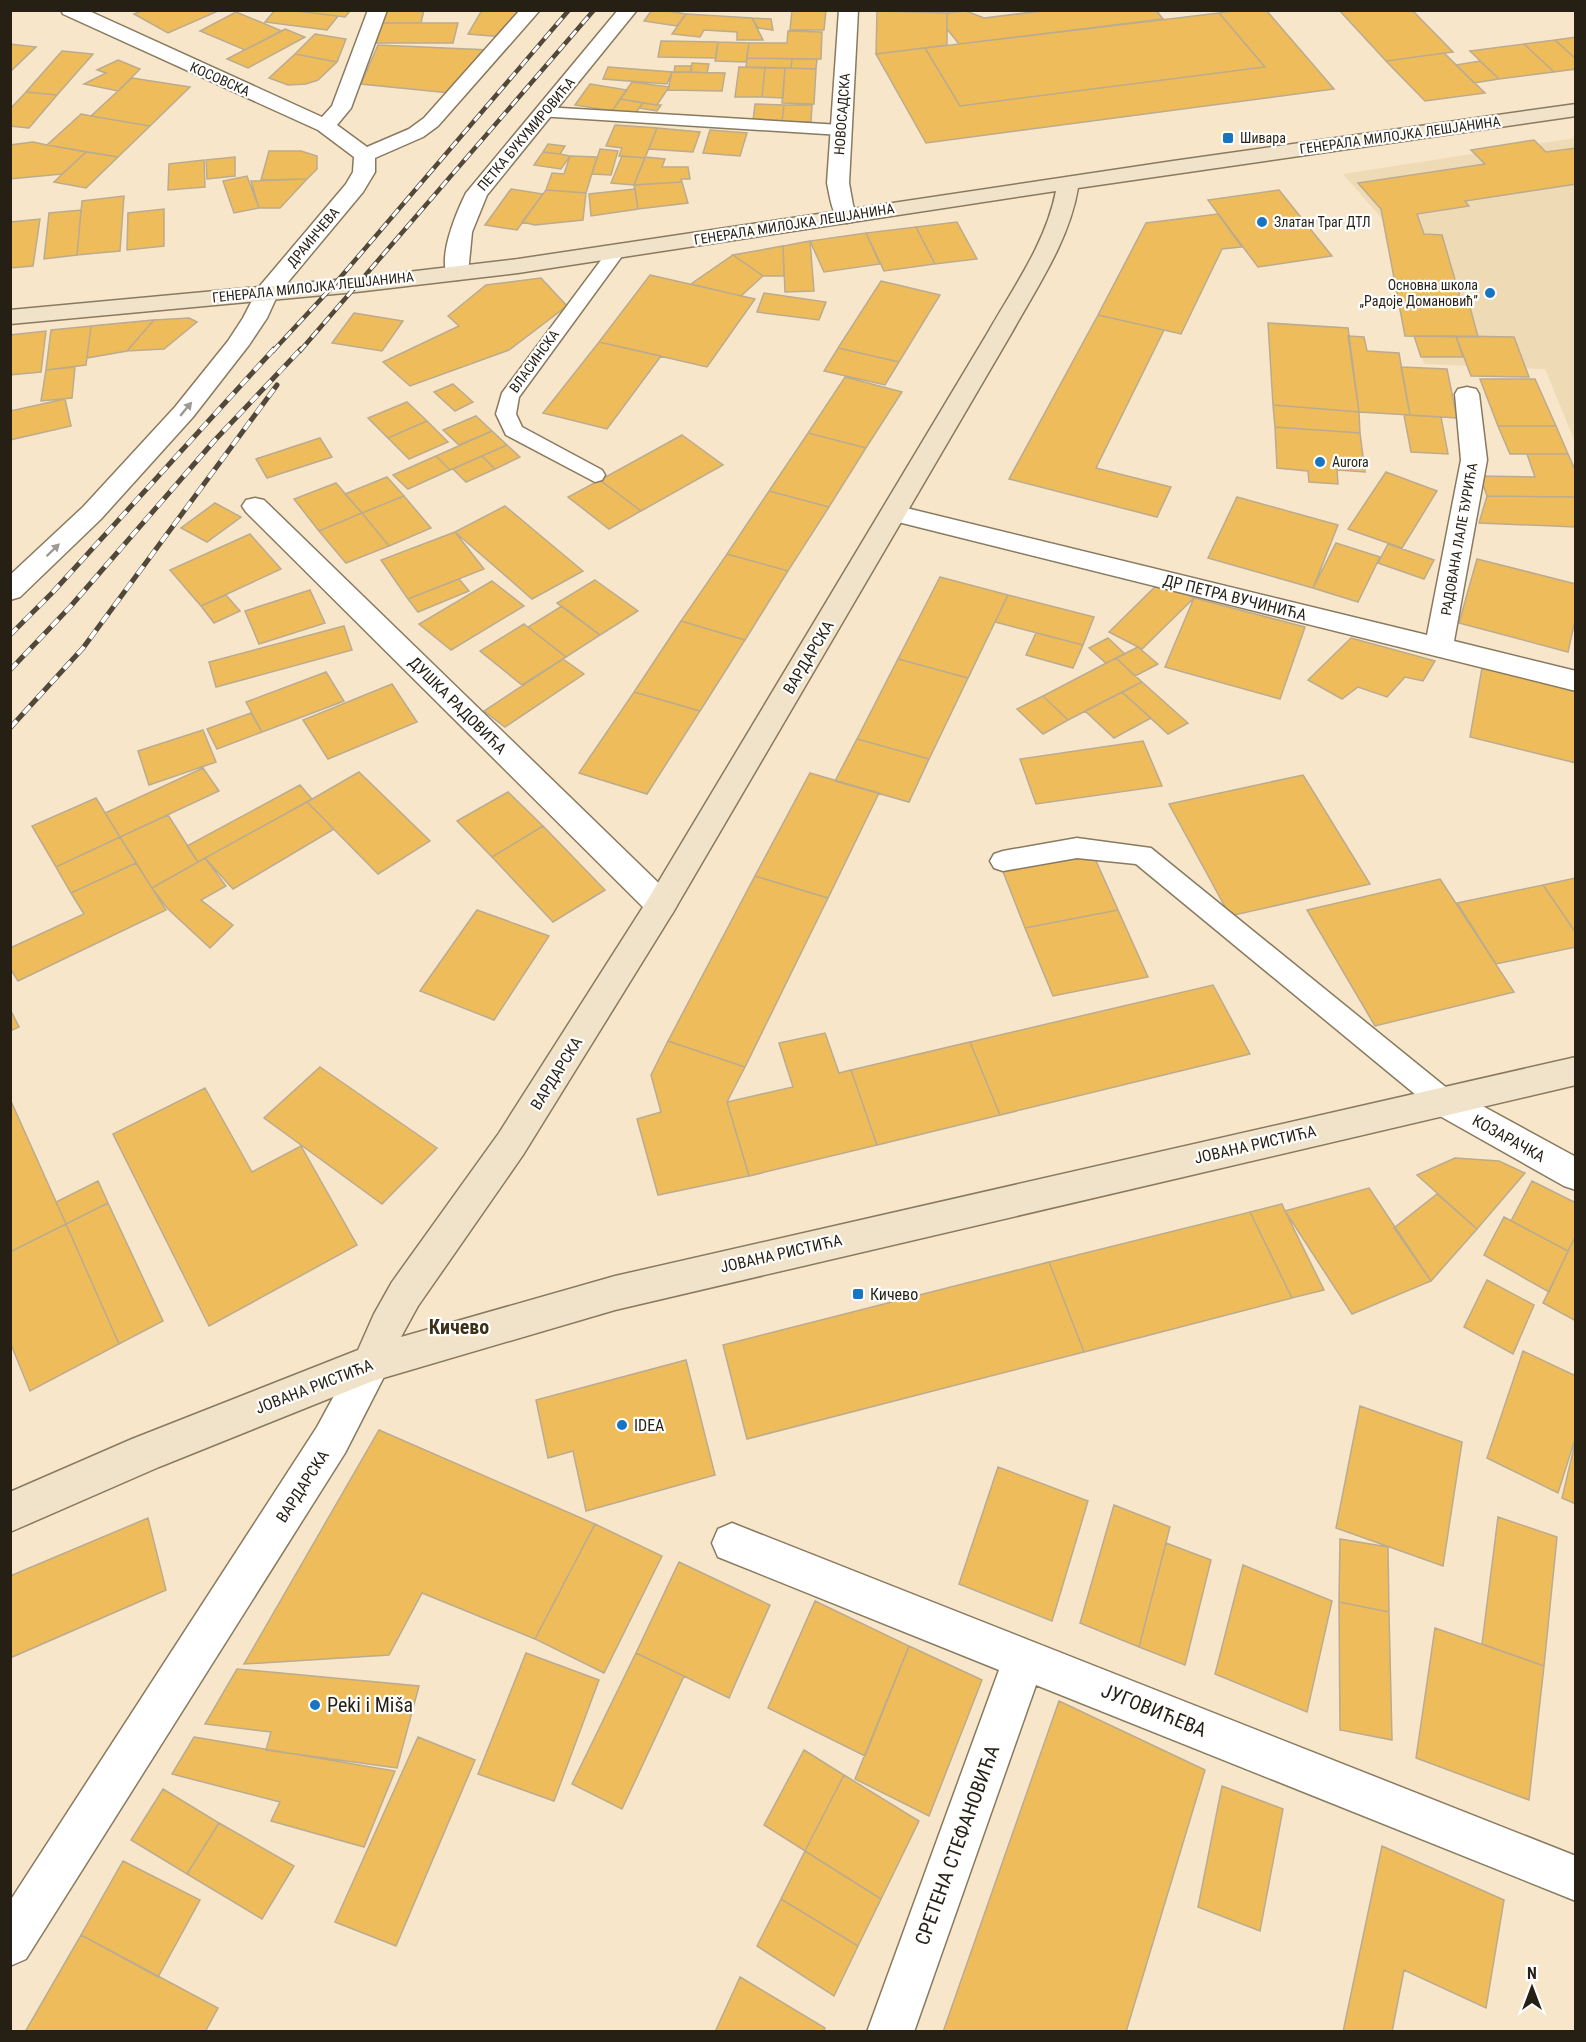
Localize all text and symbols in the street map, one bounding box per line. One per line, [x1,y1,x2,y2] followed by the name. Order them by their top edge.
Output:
[188,59,252,99] street label: КОСОВСКА
[831,72,853,156] street label: НОВОСАДСКА
[474,74,578,194] street label: ПЕТКА БУКУМИРОВИЋА
[1299,113,1501,157] street label: ГЕНЕРАЛА МИЛОЈКА ЛЕШЈАНИНА
[1240,130,1286,146] place label: Шивара
[1221,131,1235,145] marker: Шивара
[693,200,895,248] street label: ГЕНЕРАЛА МИЛОЈКА ЛЕШЈАНИНА
[284,204,342,270] street label: ДРАИНЧЕВА
[1274,214,1371,230] place label: Златан Траг ДТЛ
[1255,215,1269,229] marker: Златан Траг ДТЛ
[211,268,415,306] street label: ГЕНЕРАЛА МИЛОЈКА ЛЕШЈАНИНА
[1360,277,1478,309] place label: Основна школа „Радоје Домановић”
[1483,286,1497,300] marker: Основна школа „Радоје Домановић”
[506,327,562,395] street label: ВЛАСИНСКА
[180,401,193,417] one-way arrow
[1332,454,1369,470] place label: Aurora
[1313,455,1327,469] marker: Aurora
[1438,461,1480,617] street label: РАДОВАНА ЛАЛЕ ЂУРИЋА
[45,544,59,558] one-way arrow
[1161,570,1309,625] street label: ДР ПЕТРА ВУЧИНИЋА
[779,617,838,697] street label: ВАРДАРСКА
[405,653,510,758] street label: ДУШКА РАДОВИЋА
[527,1033,586,1113] street label: ВАРДАРСКА
[1469,1111,1548,1166] street label: КОЗАРАЧКА
[1192,1121,1318,1168] street label: ЈОВАНА РИСТИЋА
[718,1230,844,1277] street label: ЈОВАНА РИСТИЋА
[870,1285,918,1304] place label: Кичево
[851,1287,865,1301] marker: Кичево
[429,1315,489,1339] district label: Кичево
[253,1355,376,1418] street label: ЈОВАНА РИСТИЋА
[634,1416,664,1435] place label: IDEA
[615,1418,629,1432] marker: IDEA
[272,1447,333,1526] street label: ВАРДАРСКА
[1098,1678,1211,1742] street label: ЈУГОВИЋЕВА
[327,1693,413,1717] place label: Peki i Miša
[308,1698,322,1712] marker: Peki i Miša
[910,1741,1005,1948] street label: СРЕТЕНА СТЕФАНОВИЋА
[1502,1958,1562,2018] north arrow
[1527,1964,1537,1983] text: N

